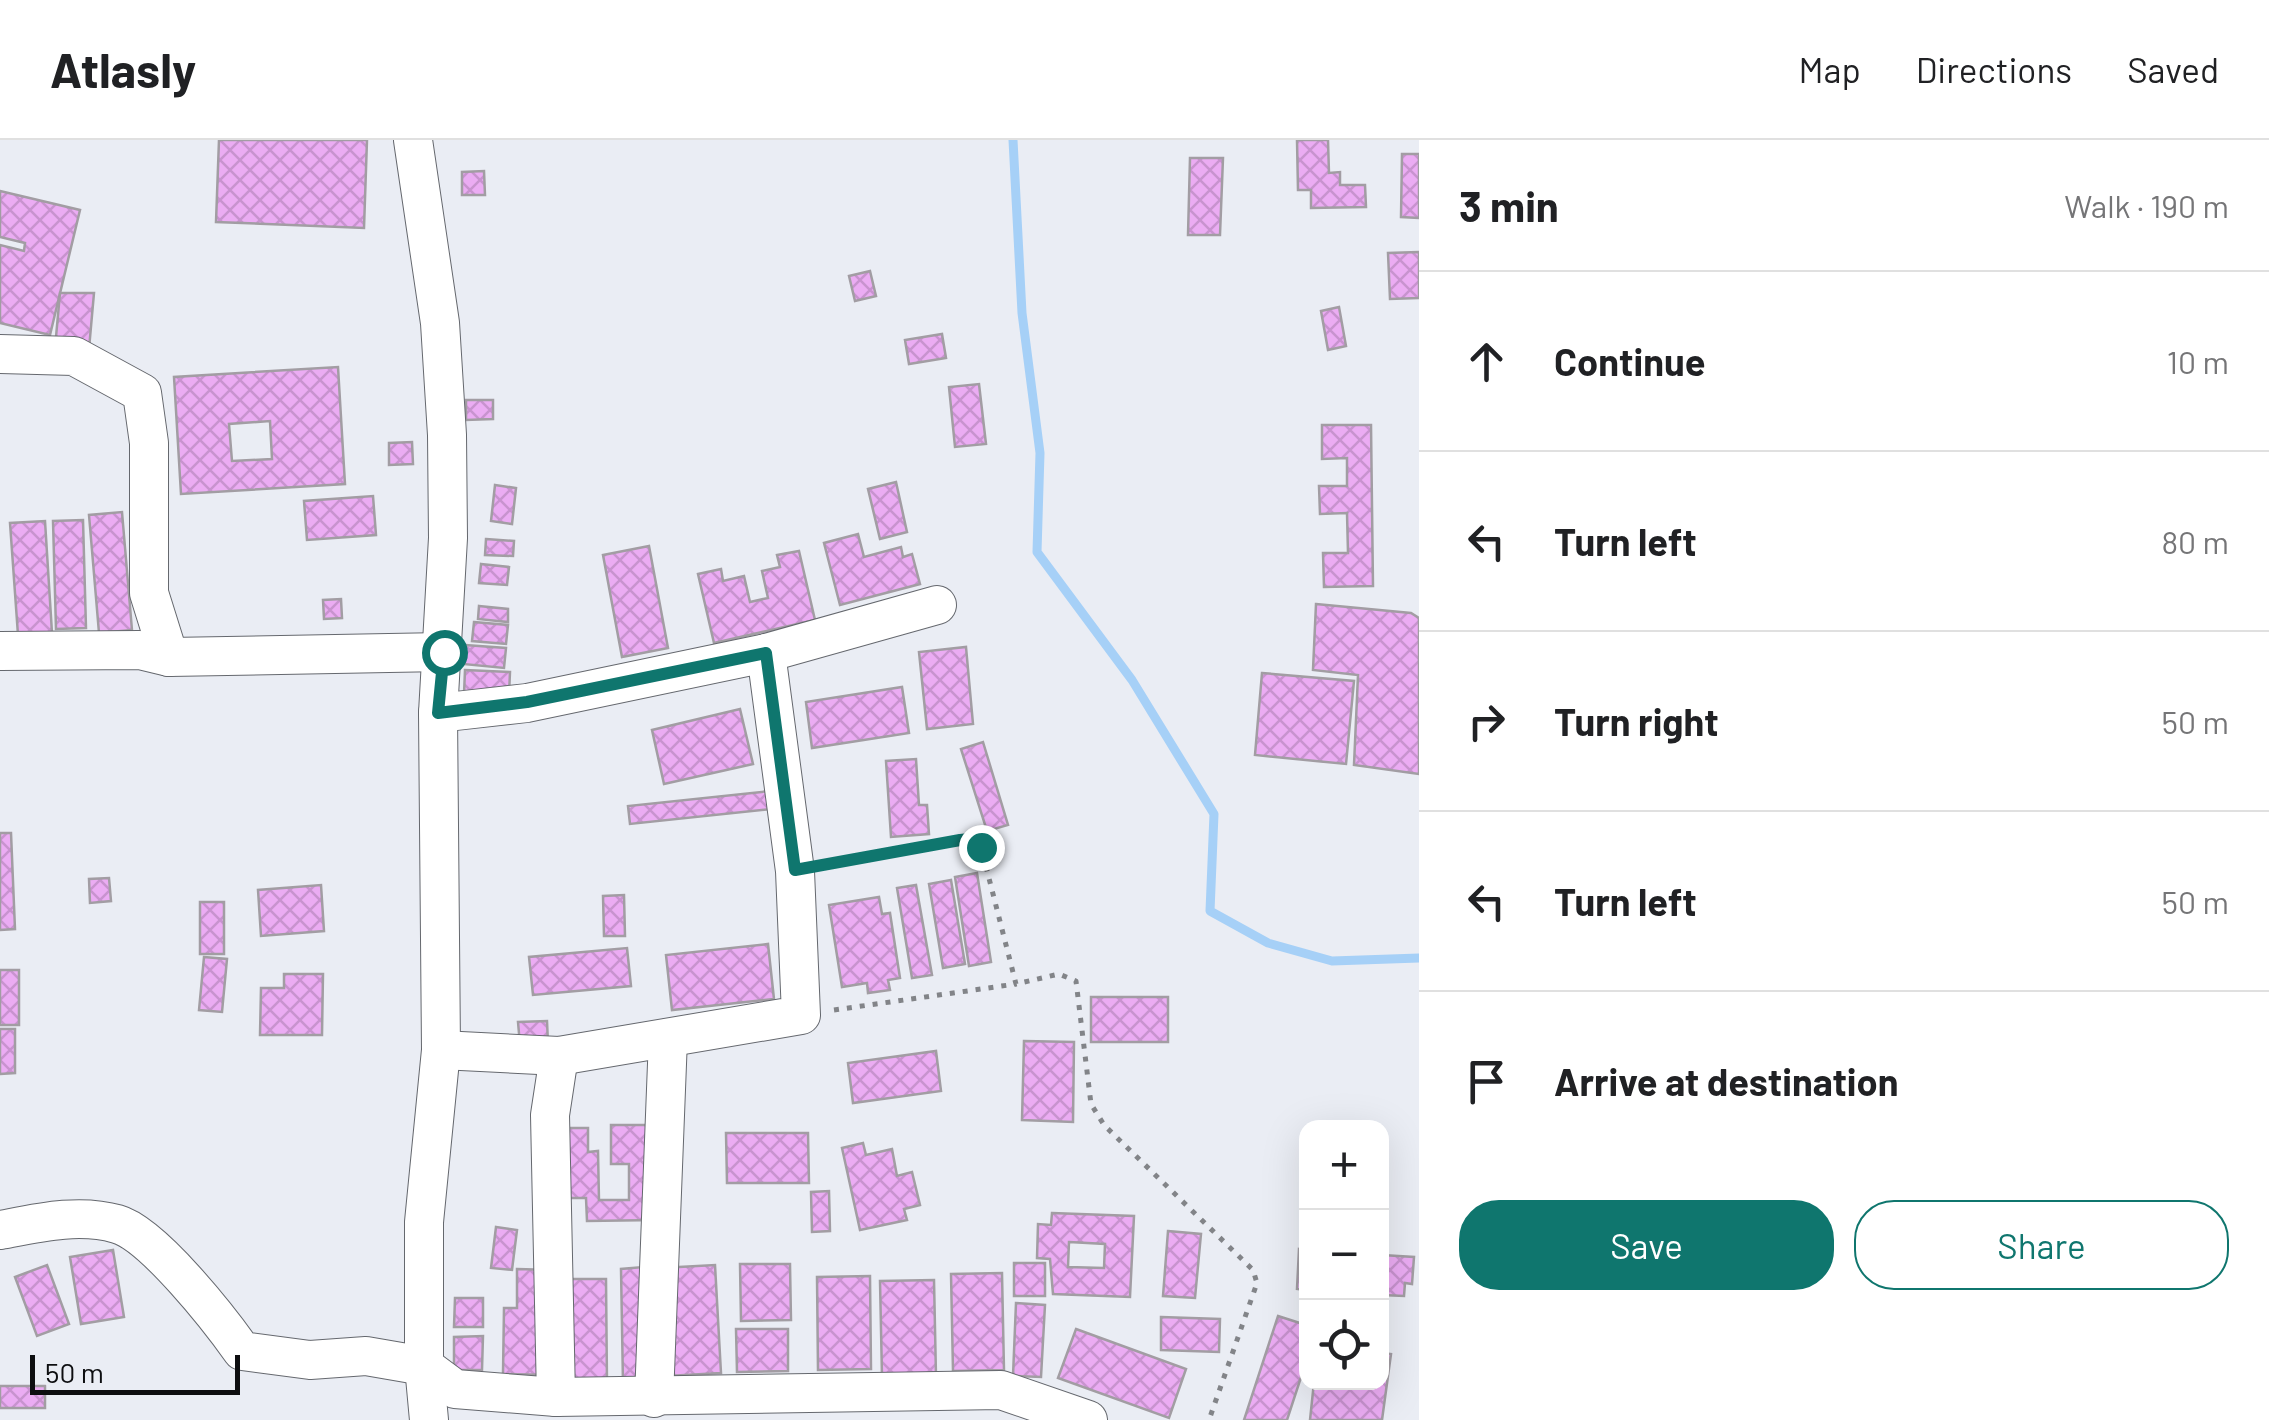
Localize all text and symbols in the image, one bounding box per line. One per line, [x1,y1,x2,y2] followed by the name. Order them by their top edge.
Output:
[50,40,196,98] text: Atlasly
[1799,48,1861,90] text: Map
[1916,48,2072,90] text: Directions
[2127,48,2219,90] text: Saved
[1459,180,1559,230] text: 3 min
[2064,186,2229,224] text: Walk · 190 m
[1459,334,1514,389] icon: ahead
[1554,338,1705,384] text: Continue
[2167,342,2229,380] text: 10 m
[1459,514,1514,569] icon: left
[1554,518,1697,564] text: Turn left
[2161,522,2229,560] text: 80 m
[422,630,468,676] route start
[1459,694,1514,749] icon: right
[1554,698,1719,744] text: Turn right
[2162,702,2229,740] text: 50 m
[959,825,1005,871] route end
[1459,874,1514,929] icon: left
[1554,878,1697,924] text: Turn left
[2162,882,2229,920] text: 50 m
[1459,1054,1514,1109] icon: arrive
[1554,1058,1899,1104] text: Arrive at destination
[1299,1120,1389,1390] map controls
[1299,1120,1389,1210] button: +
[1459,1200,1834,1290] button: Save
[1854,1200,2229,1290] button: Share
[1299,1210,1389,1300] button: −
[1299,1300,1389,1390] button: locate
[30,1350,240,1394] scale bar
[45,1355,104,1389] text: 50 m

